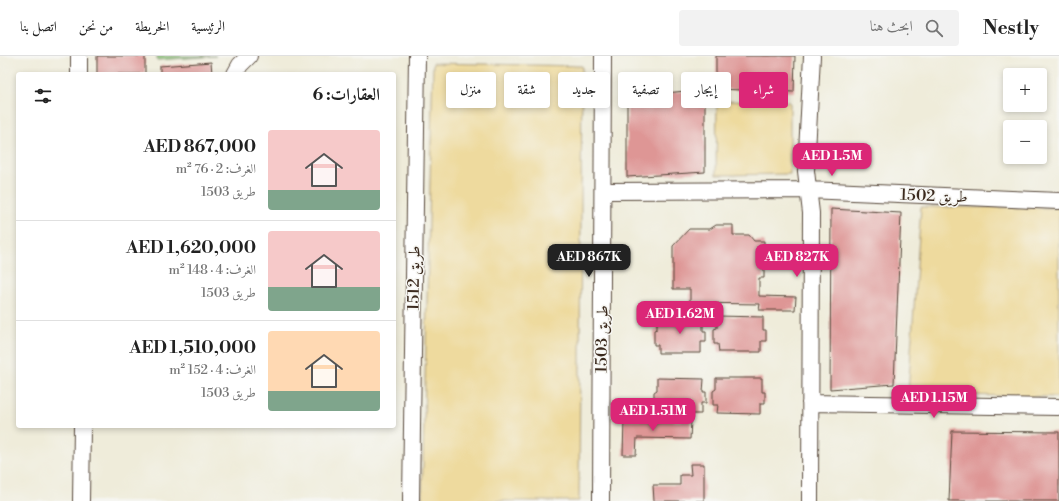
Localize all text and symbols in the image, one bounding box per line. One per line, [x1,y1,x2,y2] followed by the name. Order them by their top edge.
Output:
[679,10,959,46] search box
[983,16,1039,40] text: Nestly
[870,17,913,36] text: ابحث هنا
[923,17,945,39] icon: search
[20,18,57,36] text: اتصل بنا
[79,18,113,36] text: من نحن
[135,18,169,36] text: الخريطة
[191,18,225,36] text: الرئيسية
[1003,68,1047,164] map controls
[1003,68,1047,112] button: +
[446,72,496,108] chip: منزل
[504,72,550,108] chip: شقة
[558,72,610,108] chip: جديد
[618,72,673,108] chip: تصفية
[681,72,731,108] chip: إيجار
[739,72,788,108] chip: شراء
[312,84,380,106] text: العقارات: 6
[32,85,54,107] icon: filters
[1003,120,1047,164] button: −
[143,136,256,158] text: AED 867,000
[791,143,873,177] pin: AED 1.5M
[300,146,348,194] icon: home
[802,148,862,164] text: AED 1.5M
[176,161,256,177] text: الغرف: 2 · 76 m²
[201,184,256,200] text: طريق 1503
[900,185,968,207] street label: طريق 1502
[126,237,256,259] text: AED 1,620,000
[548,244,630,278] pin: AED 867K
[756,244,838,278] pin: AED 827K
[403,246,425,310] street label: طريق 1512
[300,247,348,295] icon: home
[557,249,621,265] text: AED 867K
[764,249,830,265] text: AED 827K
[169,262,256,278] text: الغرف: 4 · 148 m²
[201,285,256,301] text: طريق 1503
[634,301,726,335] pin: AED 1.62M
[591,305,613,373] street label: طريق 1503
[645,306,715,322] text: AED 1.62M
[129,337,256,359] text: AED 1,510,000
[300,347,348,395] icon: home
[169,362,256,378] text: الغرف: 4 · 152 m²
[201,385,256,401] text: طريق 1503
[888,385,980,419] pin: AED 1.15M
[900,390,968,406] text: AED 1.15M
[607,398,699,432] pin: AED 1.51M
[619,403,687,419] text: AED 1.51M

